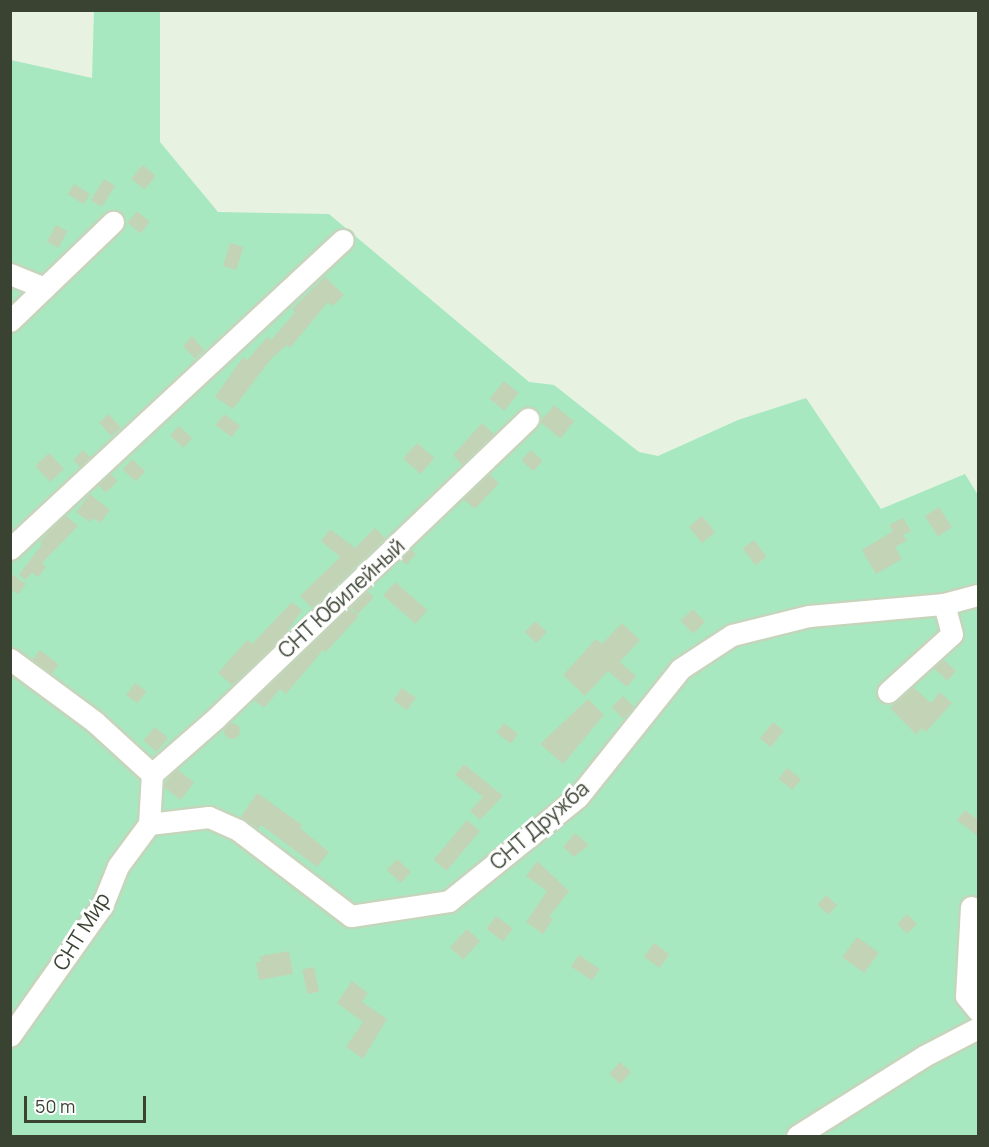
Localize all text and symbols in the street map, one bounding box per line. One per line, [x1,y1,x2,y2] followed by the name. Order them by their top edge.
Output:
[272,533,410,663] street label: СНТ Юбилейный
[484,775,594,875] street label: СНТ Дружба
[47,887,115,975] street label: СНТ Мир
[27,1084,148,1122] scale bar
[35,1094,75,1118] text: 50 m

